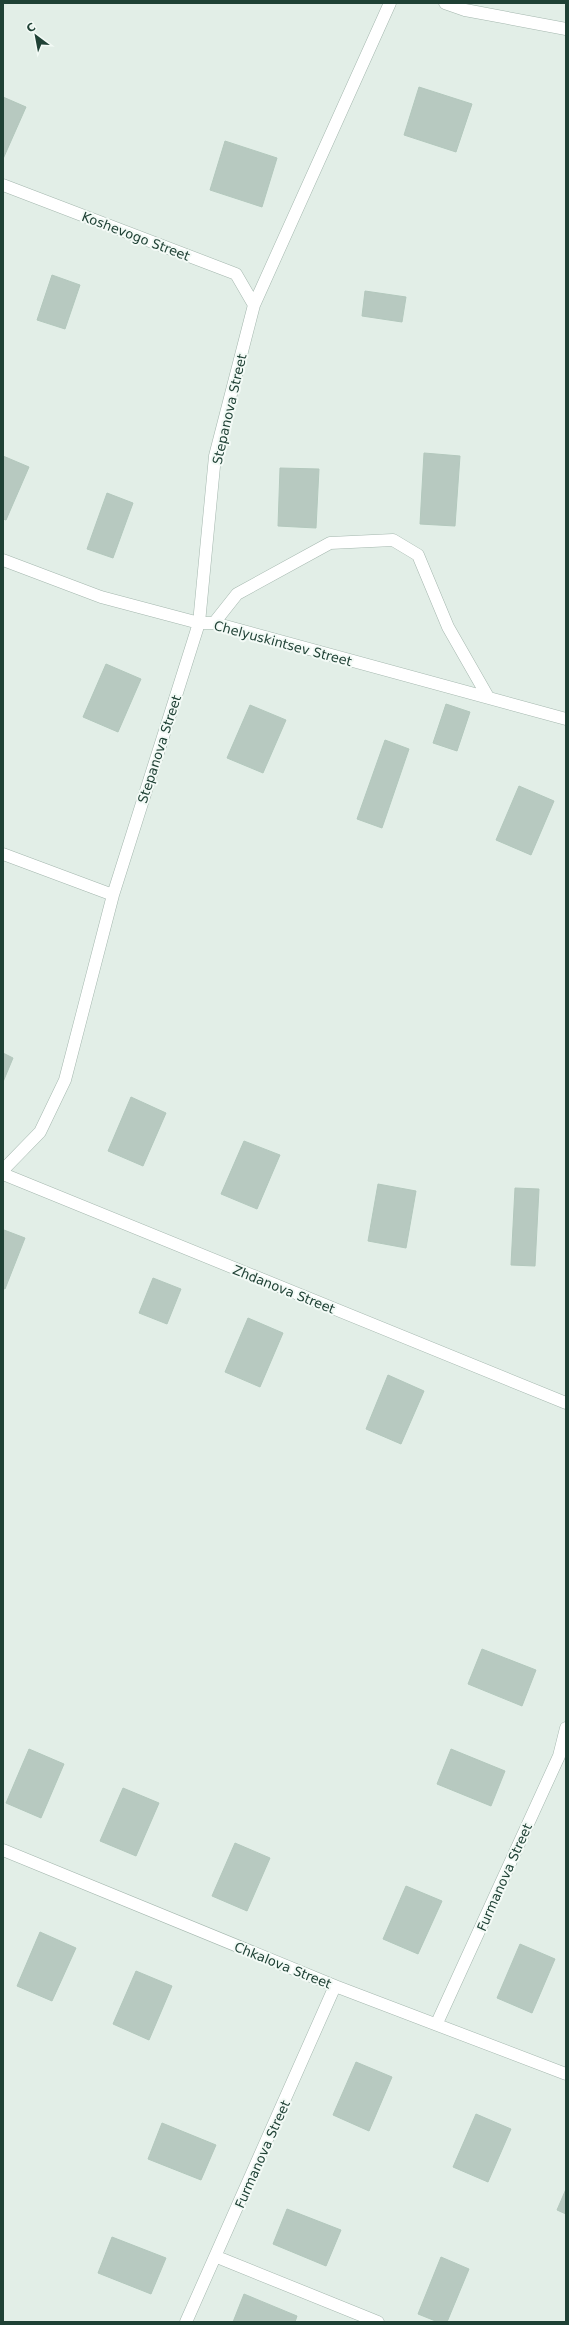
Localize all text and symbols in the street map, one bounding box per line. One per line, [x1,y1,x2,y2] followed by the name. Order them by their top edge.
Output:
[16,16,56,56] north arrow
[24,20,38,36] text: С
[80,209,192,264] street label: Koshevogo Street
[209,352,250,466] street label: Stepanova Street
[212,618,353,669] street label: Chelyuskintsev Street
[135,693,184,805] street label: Stepanova Street
[231,1262,337,1317] street label: Zhdanova Street
[474,1821,535,1933] street label: Furmanova Street
[232,1939,334,1992] street label: Chkalova Street
[232,2098,293,2210] street label: Furmanova Street

